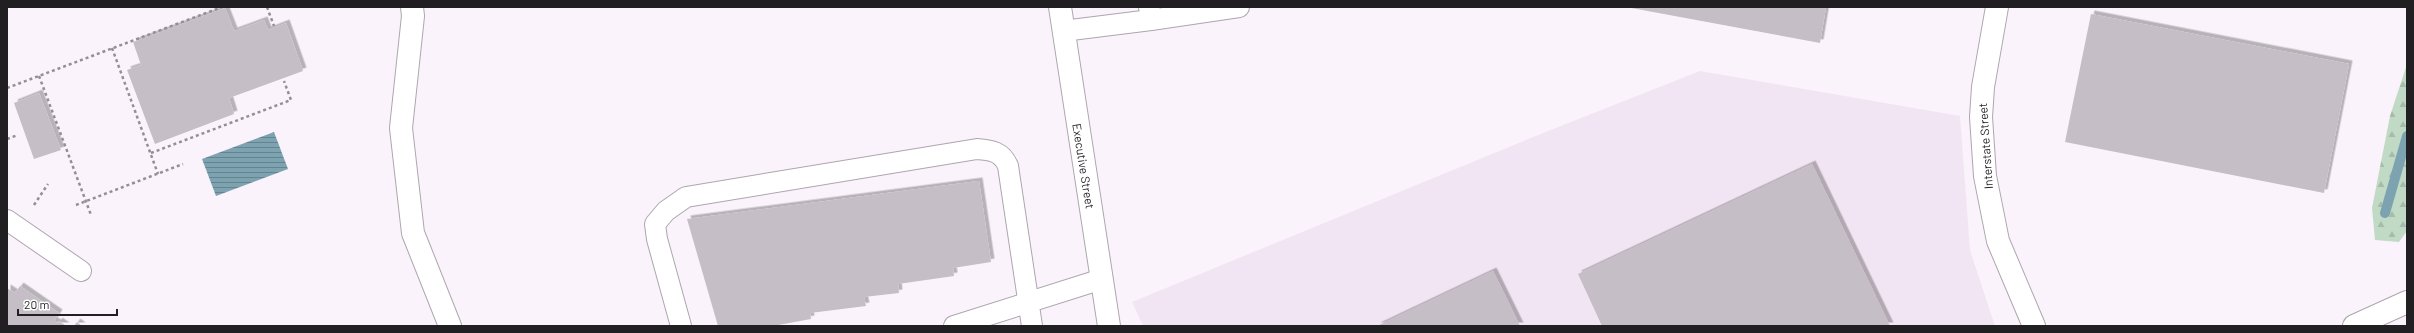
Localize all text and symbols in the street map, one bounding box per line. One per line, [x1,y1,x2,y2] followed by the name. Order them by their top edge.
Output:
[1975,102,1995,190] street label: Interstate Street
[1070,122,1098,210] street label: Executive Street
[18,291,117,317] scale bar
[24,297,50,311] text: 20 m

